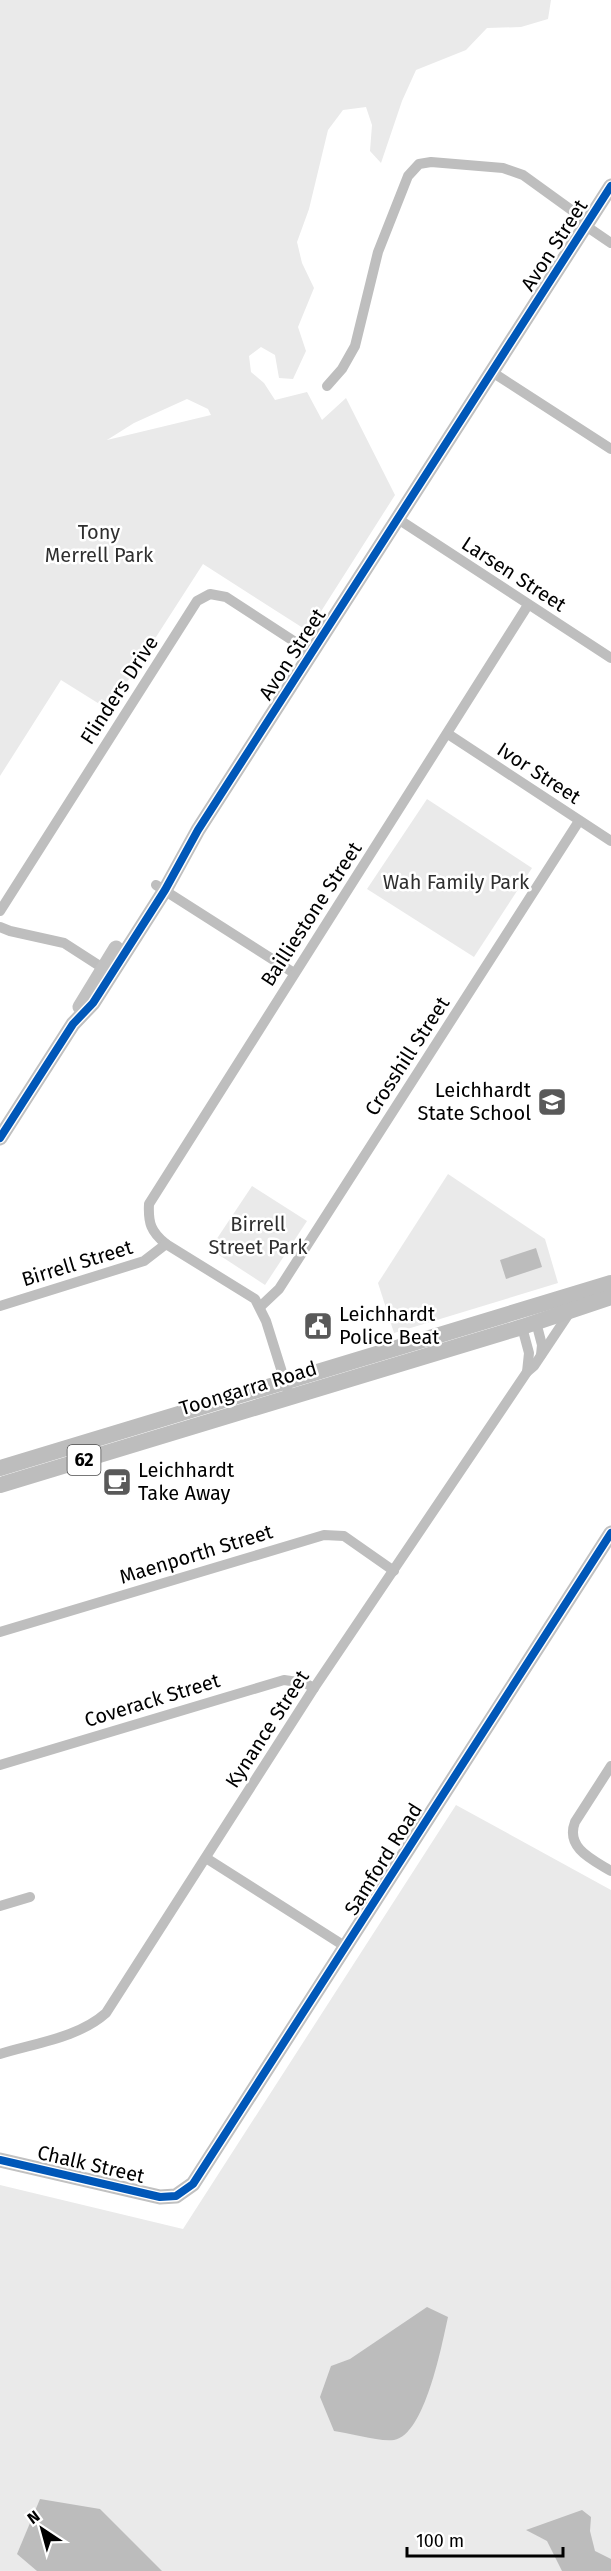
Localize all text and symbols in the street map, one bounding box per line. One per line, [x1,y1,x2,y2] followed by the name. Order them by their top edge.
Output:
[516,194,593,295] street label: Avon Street
[45,520,154,567] park label: Tony Merrell Park
[457,531,571,617] street label: Larsen Street
[254,603,331,704] street label: Avon Street
[75,631,163,749] street label: Flinders Drive
[493,737,586,809] street label: Ivor Street
[255,837,367,991] street label: Bailliestone Street
[383,870,530,894] park label: Wah Family Park
[360,991,455,1120] street label: Crosshill Street
[418,1078,532,1125] place label: Leichhardt State School
[536,1086,568,1118] school or university icon: Leichhardt State School
[209,1212,308,1259] park label: Birrell Street Park
[19,1235,136,1291] street label: Birrell Street
[339,1302,440,1349] place label: Leichhardt Police Beat
[302,1310,334,1342] public building icon: Leichhardt Police Beat
[176,1356,320,1420] street label: Toongarra Road
[68,1445,100,1475] road number: 62
[138,1458,235,1505] place label: Leichhardt Take Away
[101,1466,133,1498] cafe icon: Leichhardt Take Away
[117,1519,276,1589] street label: Maenporth Street
[220,1665,314,1792] street label: Kynance Street
[81,1668,223,1732] street label: Coverack Street
[339,1799,427,1919] street label: Samford Road
[35,2140,148,2188] street label: Chalk Street
[12,2499,72,2559] north arrow
[24,2506,43,2528] text: N
[407,2520,563,2558] scale bar
[416,2530,464,2552] text: 100 m

